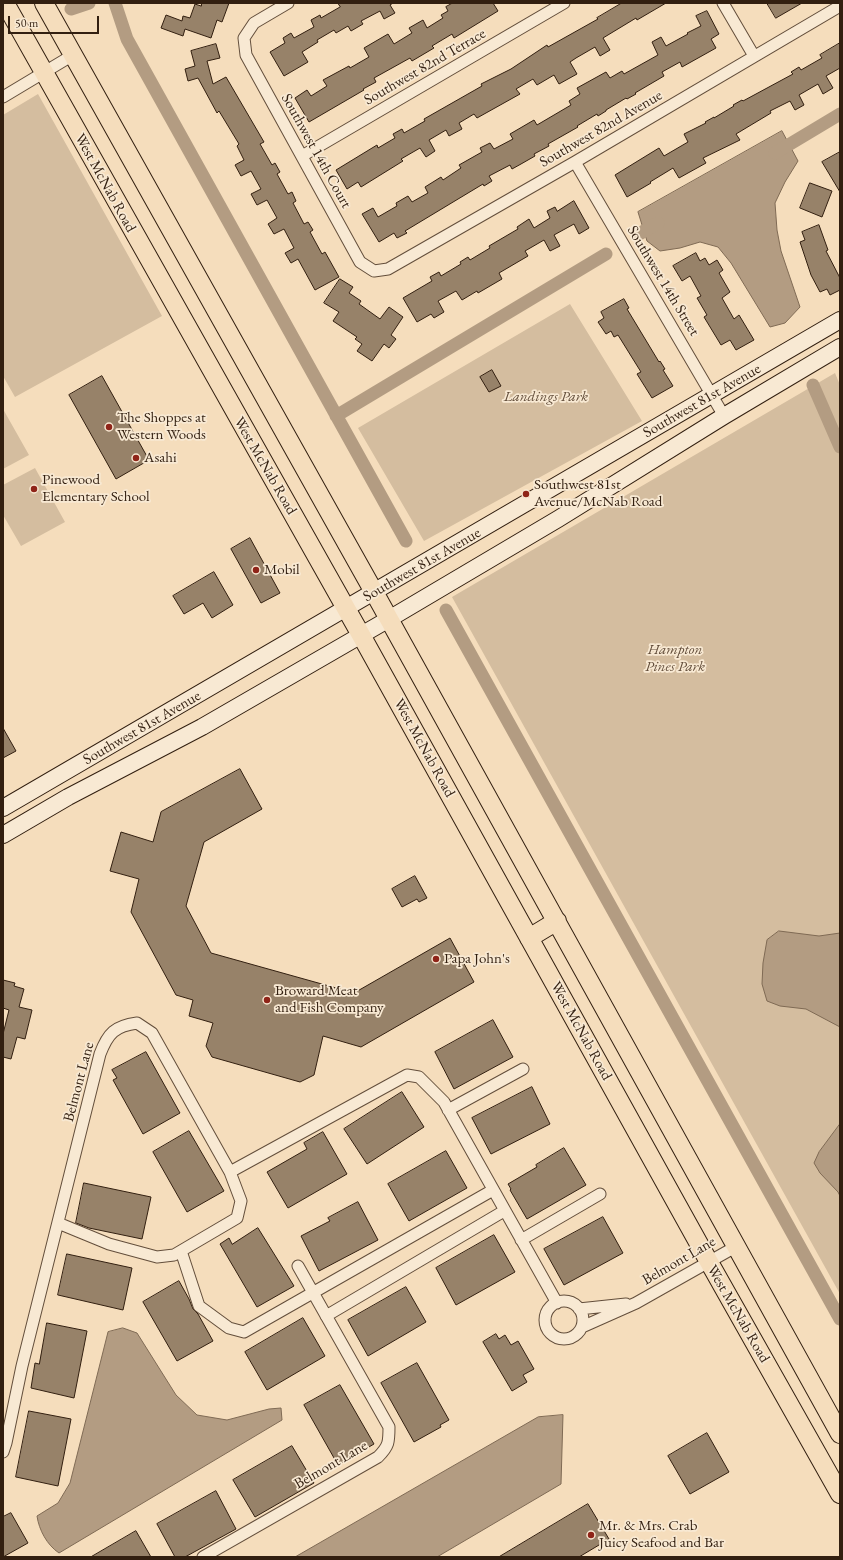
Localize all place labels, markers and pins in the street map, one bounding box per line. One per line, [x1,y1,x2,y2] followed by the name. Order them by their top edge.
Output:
[117,409,206,444] place label: The Shoppes at Western Woods
[104,422,114,432] marker: The Shoppes at Western Woods
[144,449,177,467] place label: Asahi
[131,453,141,463] marker: Asahi
[42,471,150,506] place label: Pinewood Elementary School
[534,476,662,511] place label: Southwest 81st Avenue/McNab Road
[29,484,39,494] marker: Pinewood Elementary School
[521,489,531,499] marker: Southwest 81st Avenue/McNab Road
[264,561,300,579] place label: Mobil
[251,565,261,575] marker: Mobil
[444,950,510,968] place label: Papa John's
[431,954,441,964] marker: Papa John's
[275,982,384,1017] place label: Broward Meat and Fish Company
[262,995,272,1005] marker: Broward Meat and Fish Company
[599,1517,724,1552] place label: Mr. & Mrs. Crab Juicy Seafood and Bar
[586,1530,596,1540] marker: Mr. & Mrs. Crab Juicy Seafood and Bar

